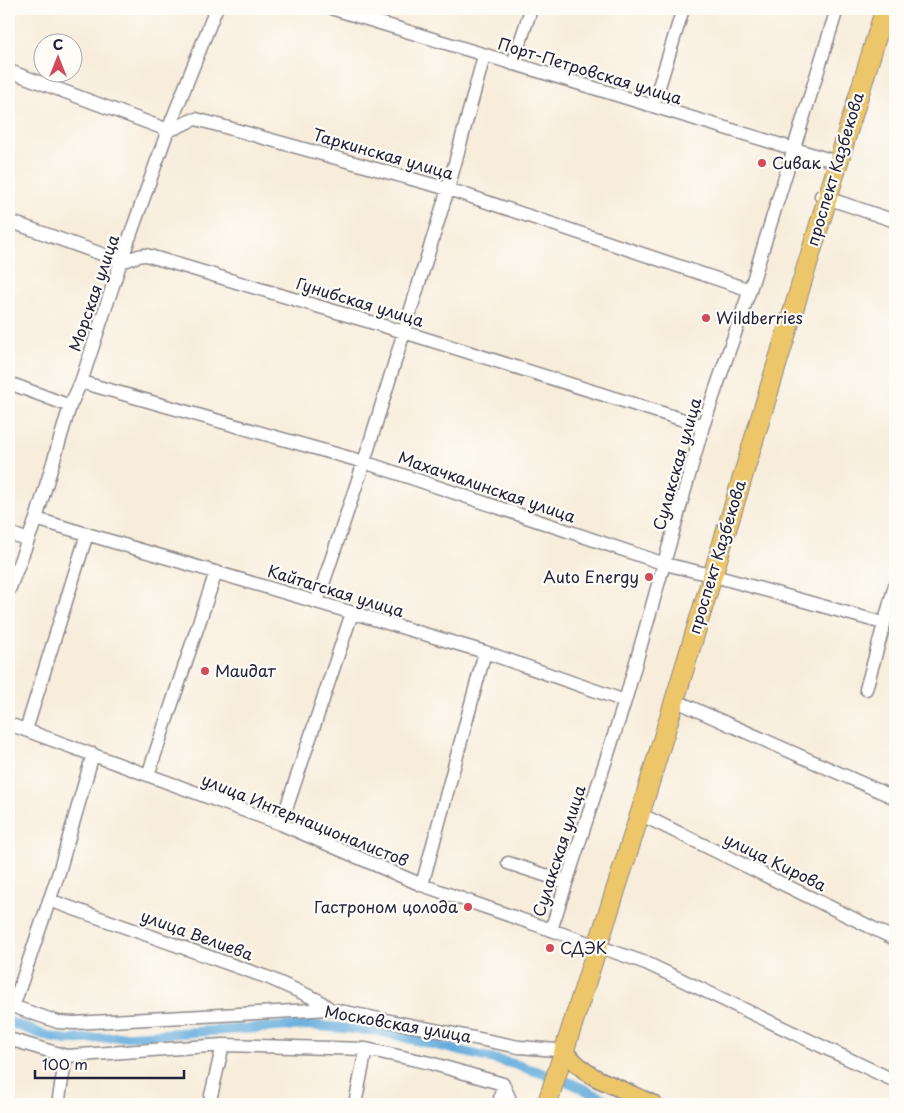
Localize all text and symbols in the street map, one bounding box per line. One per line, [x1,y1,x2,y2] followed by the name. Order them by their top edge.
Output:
[495,31,685,109] street label: Порт-Петровская улица
[32,32,82,82] north arrow
[53,34,63,55] text: С
[799,89,869,249] street label: проспект Казбекова
[310,121,457,185] street label: Таркинская улица
[772,150,821,174] place label: Сивак
[756,157,768,169] marker: Сивак
[62,231,124,354] street label: Морская улица
[293,270,427,332] street label: Гунибская улица
[716,305,803,329] place label: Wildberries
[700,312,712,324] marker: Wildberries
[646,395,706,533] street label: Сулакская улица
[395,444,579,528] street label: Махачкалинская улица
[681,477,751,637] street label: проспект Казбекова
[265,558,407,622] street label: Кайтагская улица
[543,564,639,588] place label: Auto Energy
[643,571,655,583] marker: Auto Energy
[215,658,277,682] place label: Маидат
[199,665,211,677] marker: Маидат
[198,766,412,872] street label: улица Интернационалистов
[525,782,591,920] street label: Сулакская улица
[720,826,831,896] street label: улица Кирова
[314,894,458,918] place label: Гастроном цолода
[462,901,474,913] marker: Гастроном цолода
[138,903,257,966] street label: улица Велиева
[560,935,607,959] place label: СДЭК
[544,942,556,954] marker: СДЭК
[323,998,473,1048] street label: Московская улица
[35,1048,184,1080] scale bar
[42,1052,88,1075] text: 100 m

